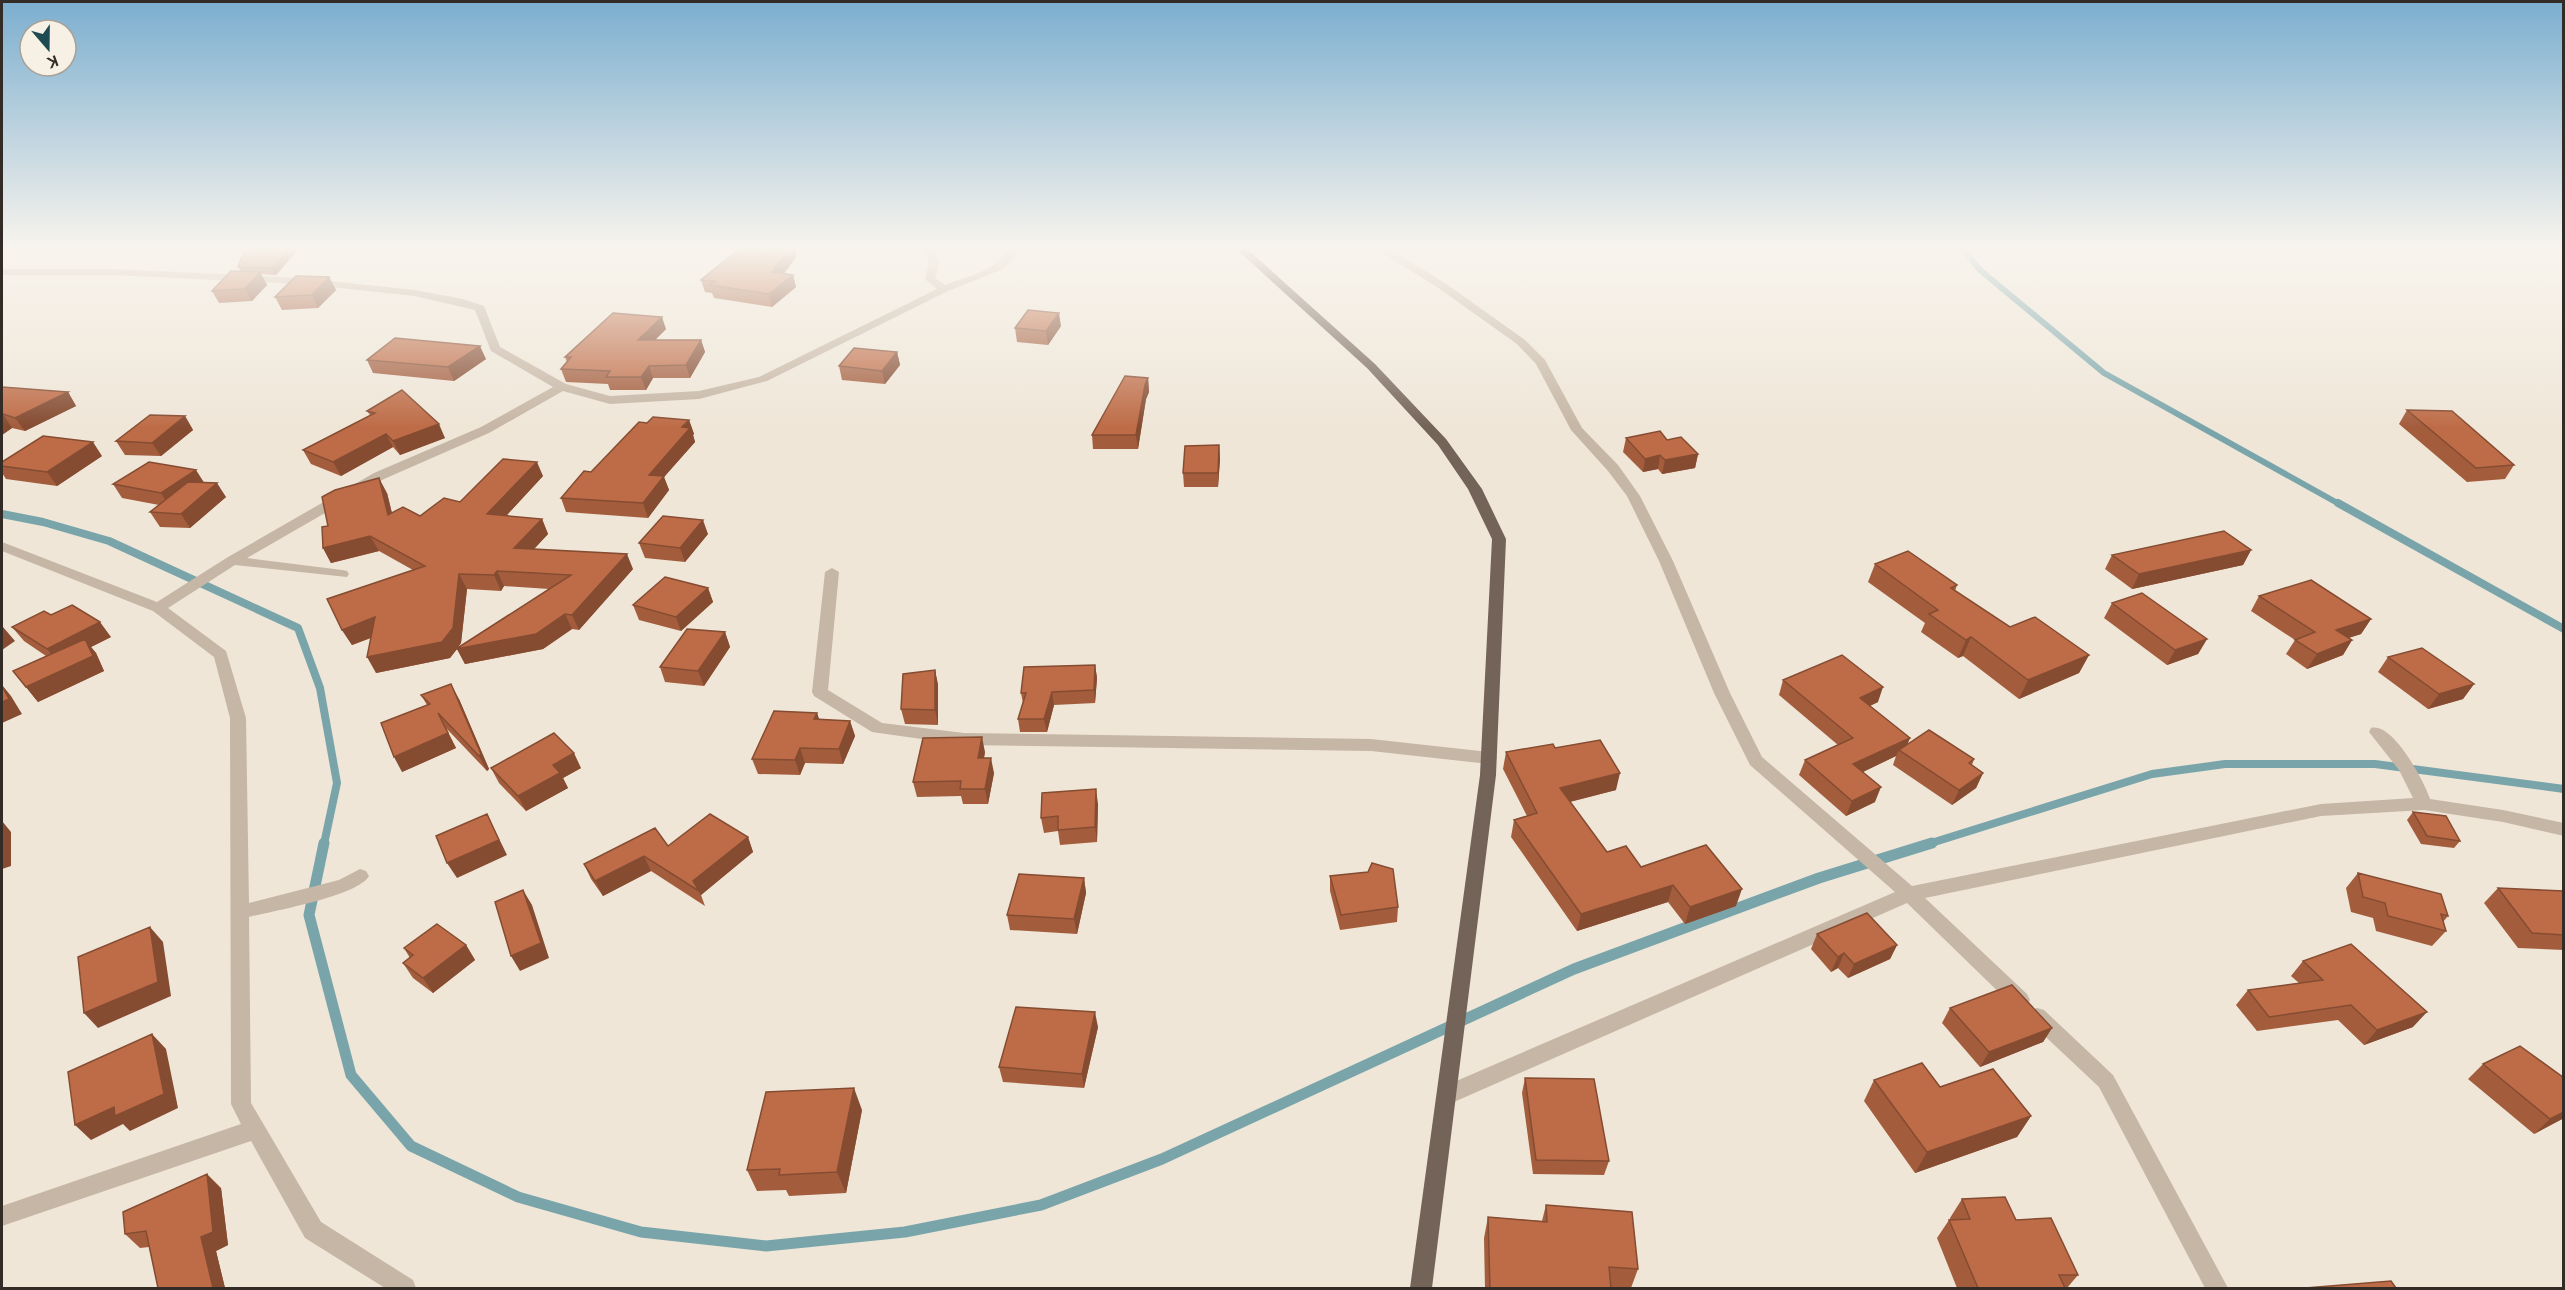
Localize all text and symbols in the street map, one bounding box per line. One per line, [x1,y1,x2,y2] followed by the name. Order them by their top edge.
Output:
[18,18,78,78] north arrow
[45,52,61,72] text: K

